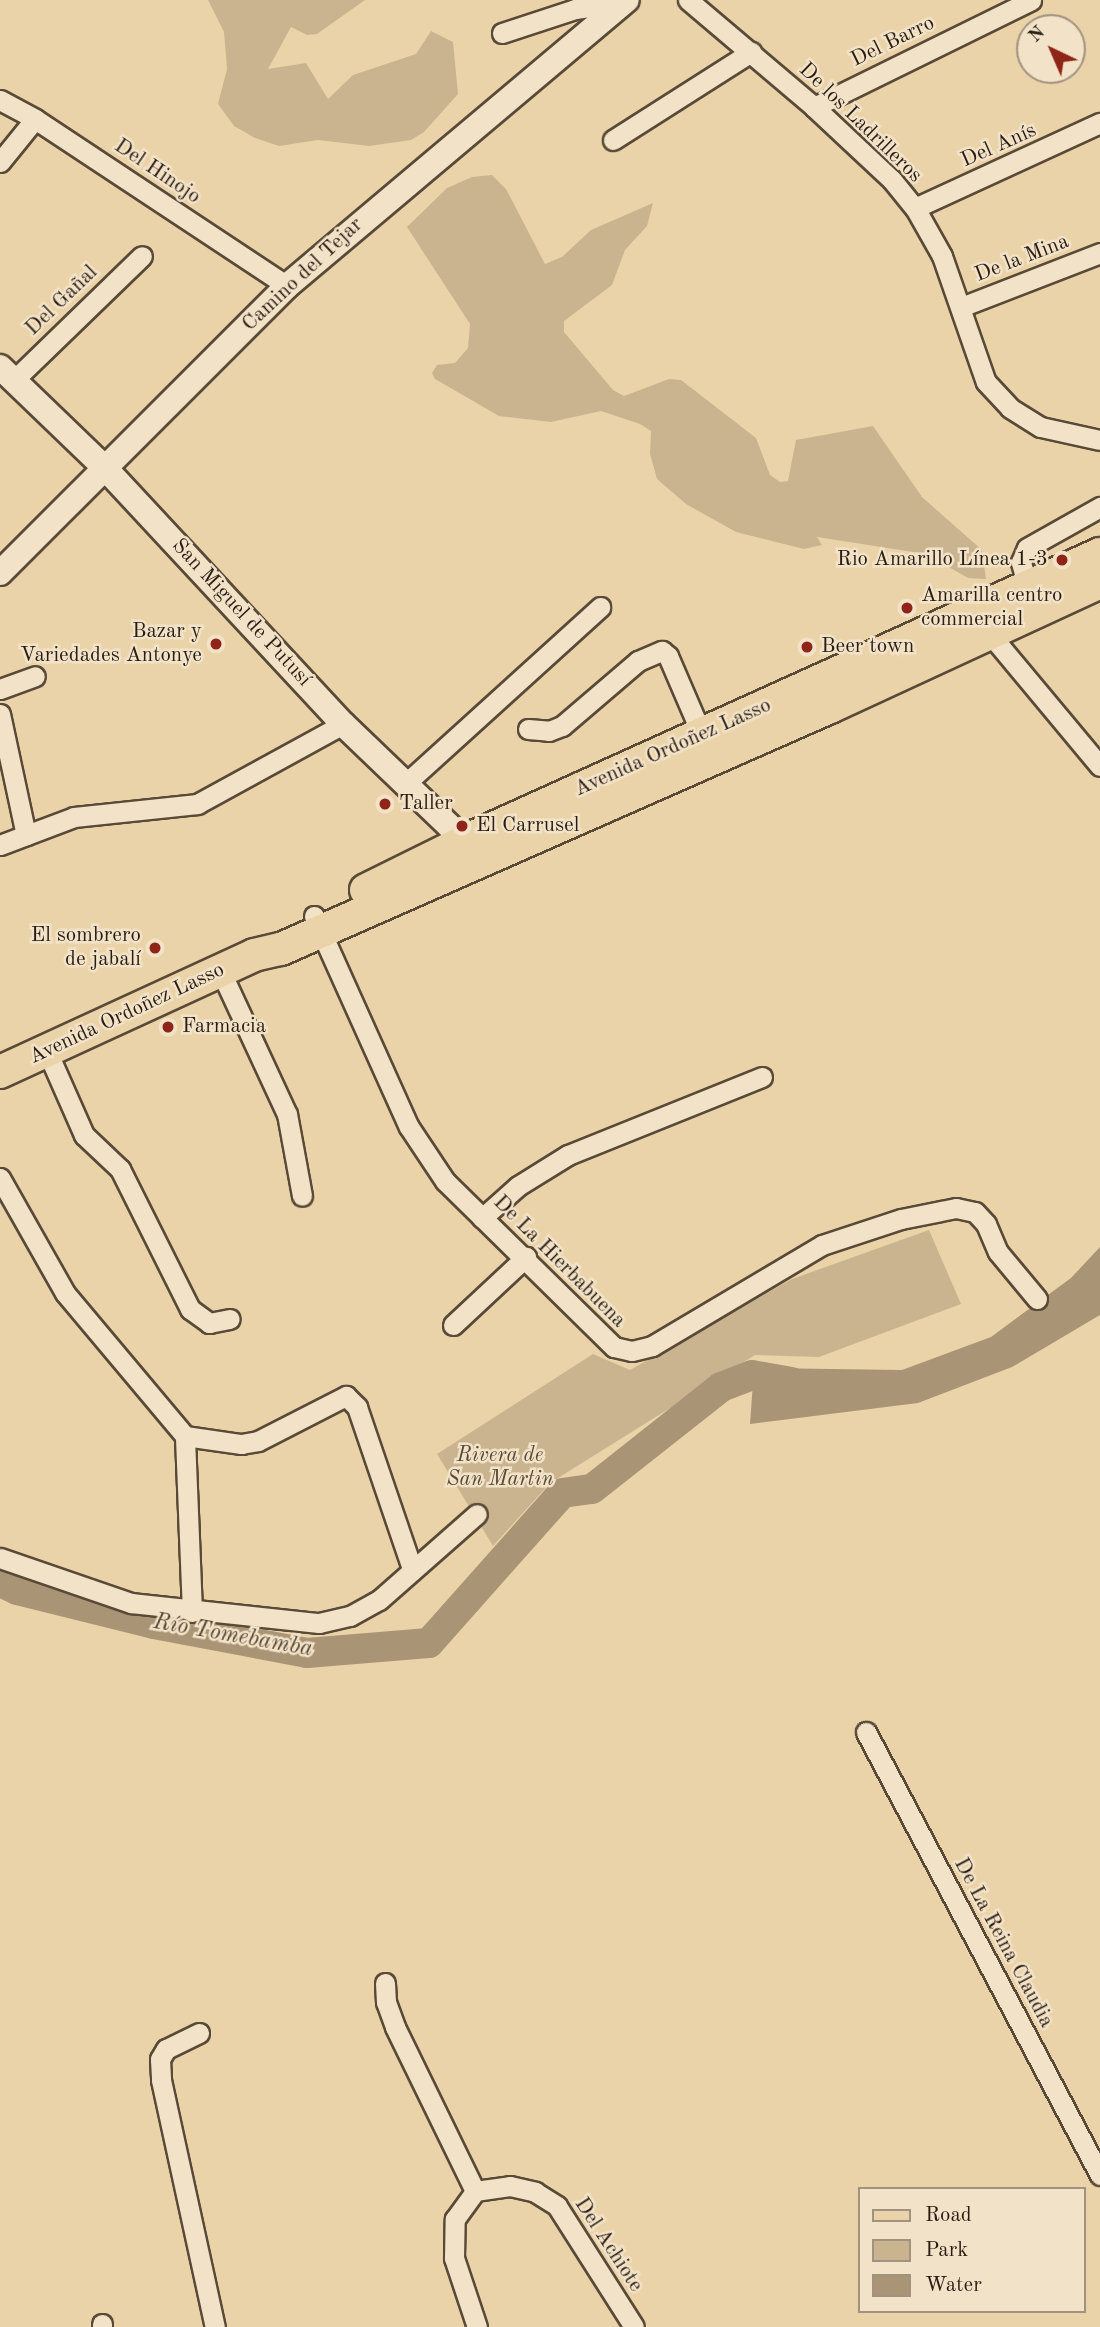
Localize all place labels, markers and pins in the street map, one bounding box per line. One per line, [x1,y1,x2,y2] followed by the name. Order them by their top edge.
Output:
[837,547,1048,573] place label: Rio Amarillo Línea 1-3
[1054,552,1070,568] marker: Rio Amarillo Línea 1-3
[921,583,1062,633] place label: Amarilla centro commercial
[899,600,915,616] marker: Amarilla centro commercial
[20,619,202,669] place label: Bazar y Variedades Antonye
[821,634,914,660] place label: Beer town
[208,636,224,652] marker: Bazar y Variedades Antonye
[799,639,815,655] marker: Beer town
[399,791,453,817] place label: Taller
[377,796,393,812] marker: Taller
[476,813,579,839] place label: El Carrusel
[454,818,470,834] marker: El Carrusel
[31,923,141,973] place label: El sombrero de jabalí
[147,940,163,956] marker: El sombrero de jabalí
[182,1014,266,1040] place label: Farmacia
[160,1019,176,1035] marker: Farmacia

